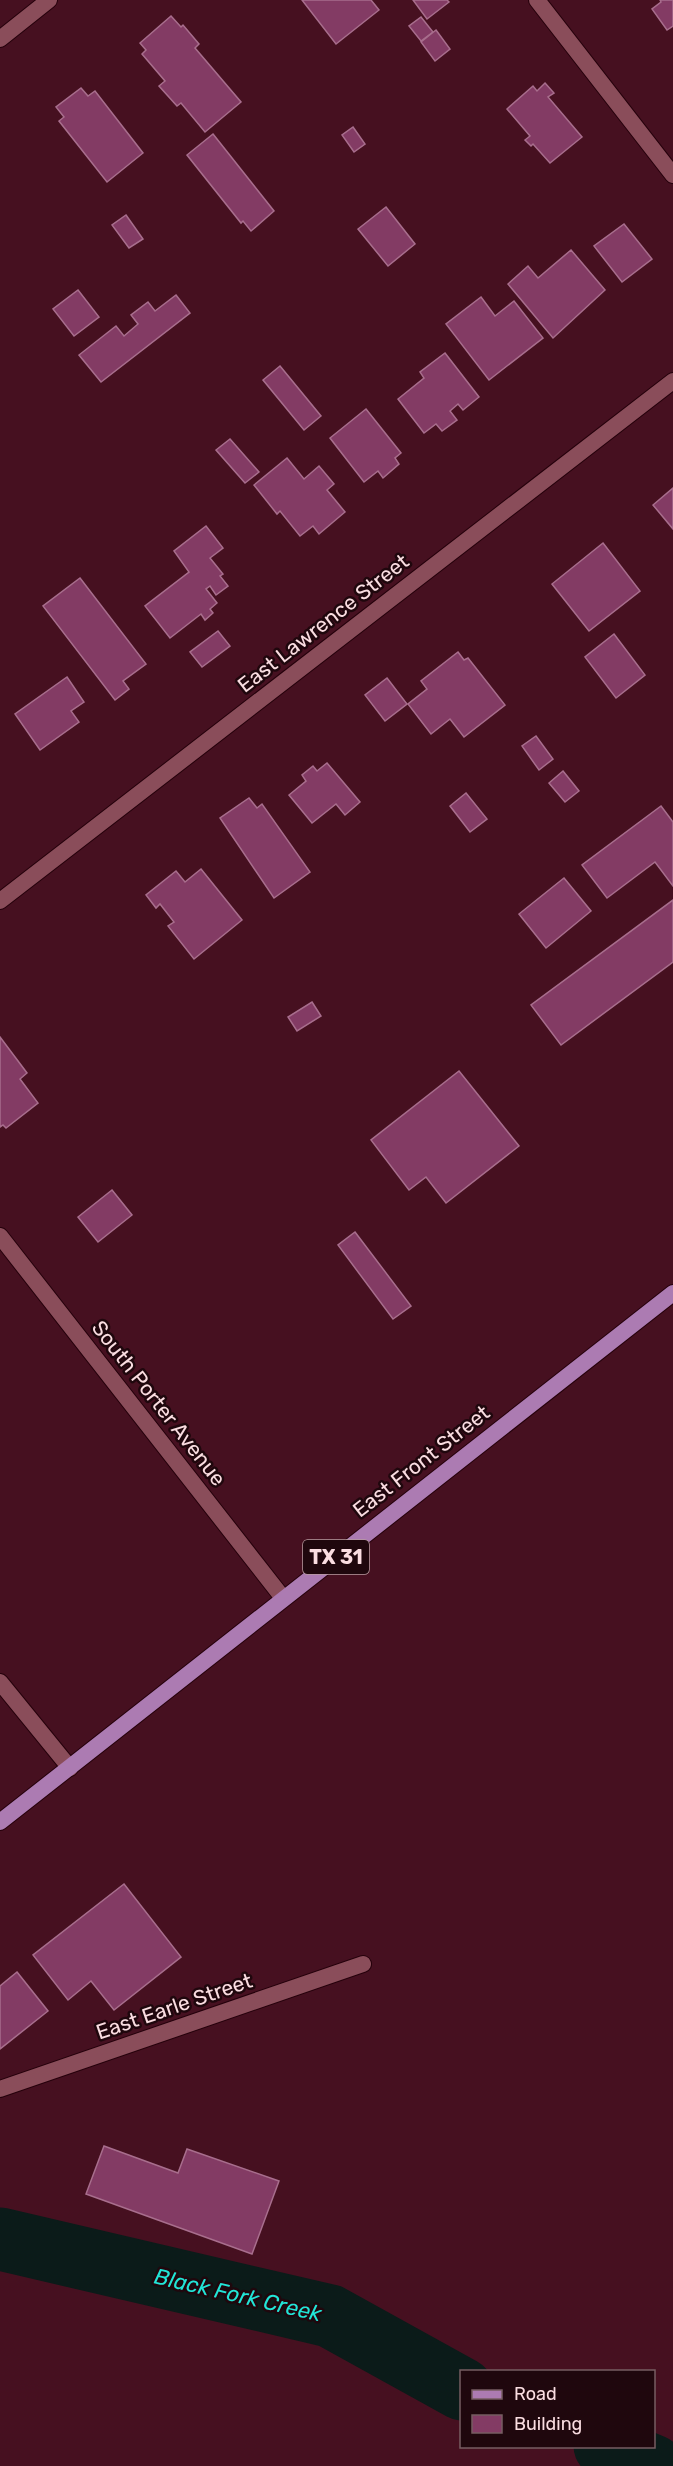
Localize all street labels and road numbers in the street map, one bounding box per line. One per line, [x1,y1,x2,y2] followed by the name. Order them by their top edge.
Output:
[233,548,413,698] street label: East Lawrence Street
[87,1315,231,1491] street label: South Porter Avenue
[348,1400,494,1522] street label: East Front Street
[303,1540,369,1574] road number: TX 31
[93,1968,255,2044] street label: East Earle Street

